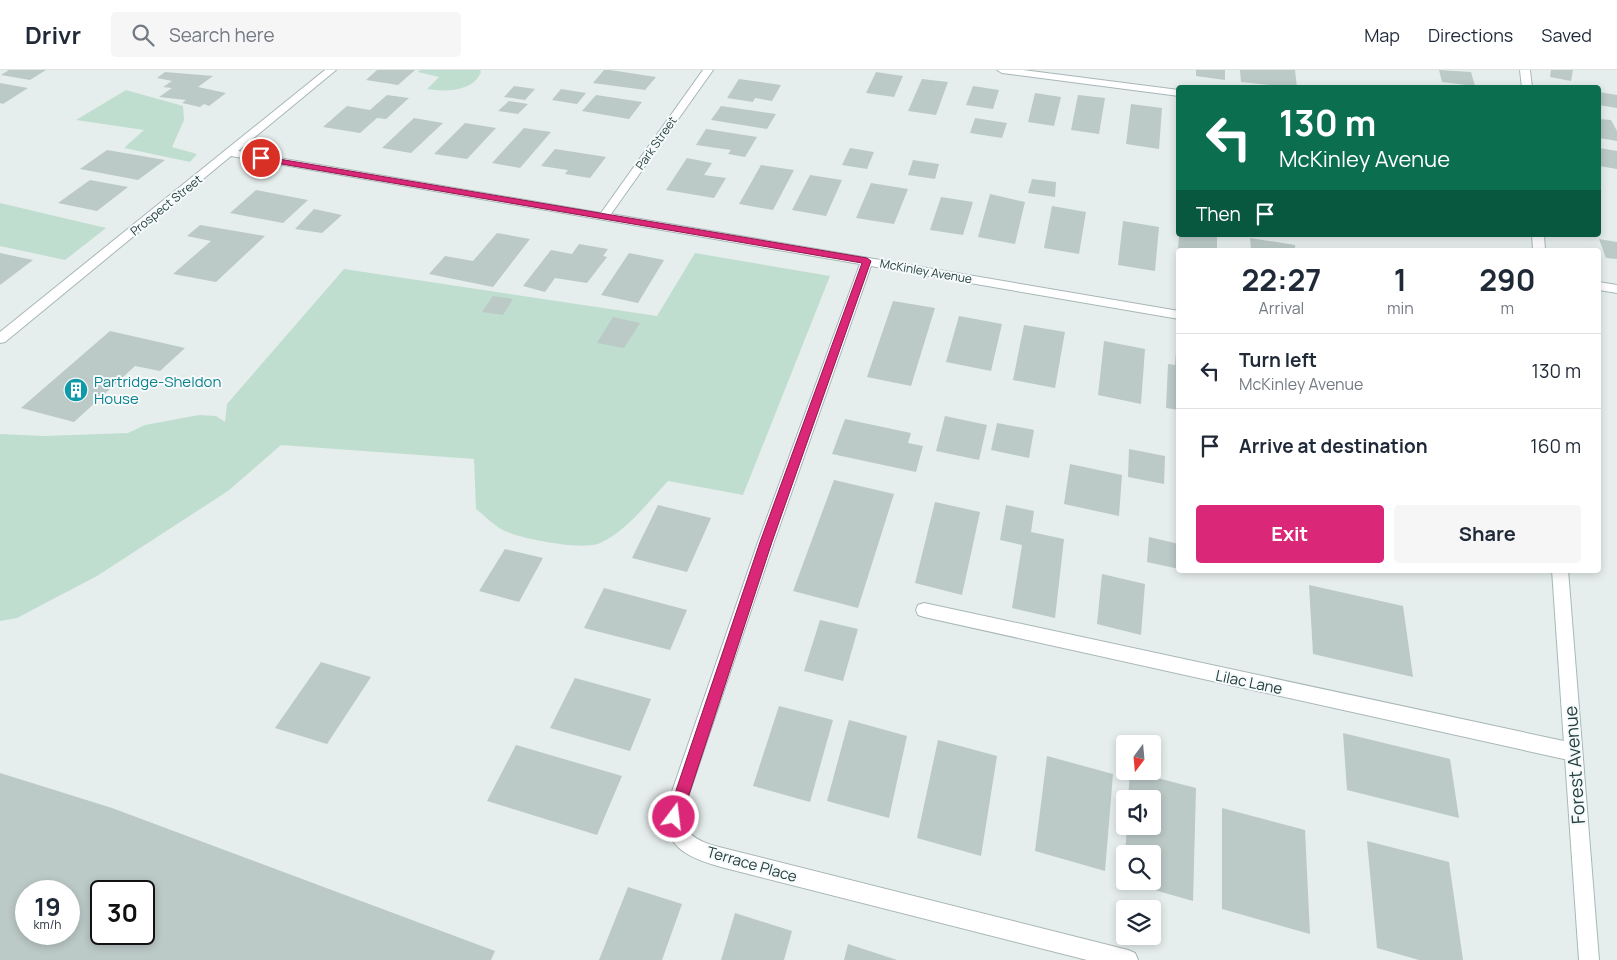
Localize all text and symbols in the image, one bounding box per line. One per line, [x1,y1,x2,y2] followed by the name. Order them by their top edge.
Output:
[111,12,461,57] search box
[25,18,81,51] text: Drivr
[129,21,157,49] icon: search
[169,22,275,48] text: Search here
[1364,23,1400,47] text: Map
[1428,23,1513,47] text: Directions
[1541,23,1592,47] text: Saved
[1279,99,1376,147] text: 130 m
[1196,105,1261,170] icon: left
[631,113,681,173] street label: Park Street
[240,137,282,179] pin
[247,144,275,172] icon: arrive
[1279,144,1450,174] text: McKinley Avenue
[126,171,206,239] street label: Prospect Street
[1251,200,1279,228] icon: arrive
[1196,201,1241,227] text: Then
[879,255,973,287] street label: McKinley Avenue
[1242,259,1321,300] text: 22:27
[1394,259,1407,300] text: 1
[1479,259,1535,300] text: 290
[1259,297,1304,319] text: Arrival
[1387,297,1414,319] text: min
[1501,297,1514,319] text: m
[1239,347,1317,373] text: Turn left
[1196,357,1224,385] icon: left
[1532,358,1581,384] text: 130 m
[94,371,221,409] place label: Partridge-Sheldon House
[1239,373,1363,395] text: McKinley Avenue
[63,377,89,403] building icon: Partridge-Sheldon House
[1196,432,1224,460] icon: arrive
[1239,433,1428,459] text: Arrive at destination
[1530,433,1581,459] text: 160 m
[1196,505,1384,563] button: Exit
[1394,505,1581,563] button: Share
[1214,665,1285,699] street label: Lilac Lane
[1558,705,1590,825] street label: Forest Avenue
[1116,735,1161,780] north arrow
[1116,735,1161,945] map controls
[647,790,699,842] position arrow
[1116,790,1161,835] button: sound
[704,841,800,887] street label: Terrace Place
[1116,845,1161,890] button: search
[90,880,155,945] speed limit sign: 30
[34,889,61,924] text: 19
[1116,900,1161,945] button: layers
[34,916,61,933] text: km/h

